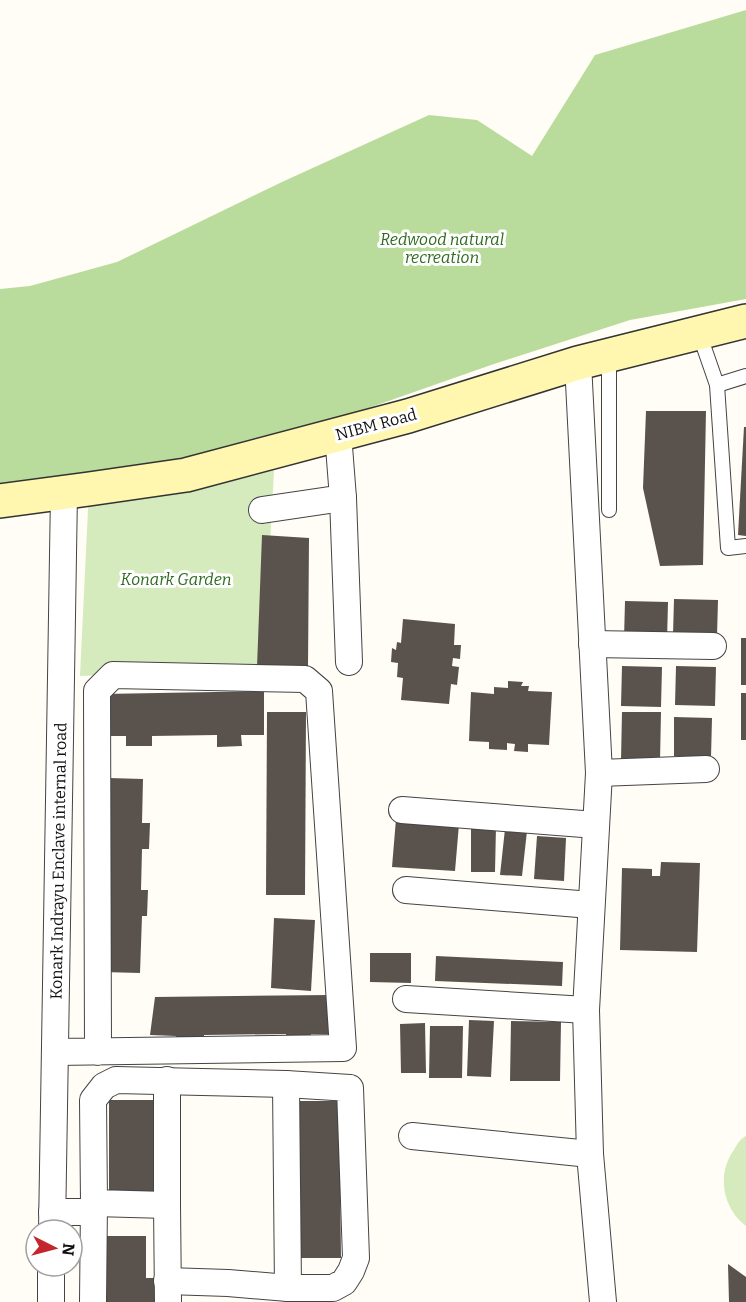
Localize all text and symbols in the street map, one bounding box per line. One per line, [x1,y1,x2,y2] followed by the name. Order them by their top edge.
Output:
[380,230,504,267] park label: Redwood natural recreation
[333,404,419,444] street label: NIBM Road
[121,570,231,589] park label: Konark Garden
[47,722,70,1000] street label: Konark Indrayu Enclave internal road
[24,1218,84,1278] north arrow
[58,1242,79,1257] text: N

